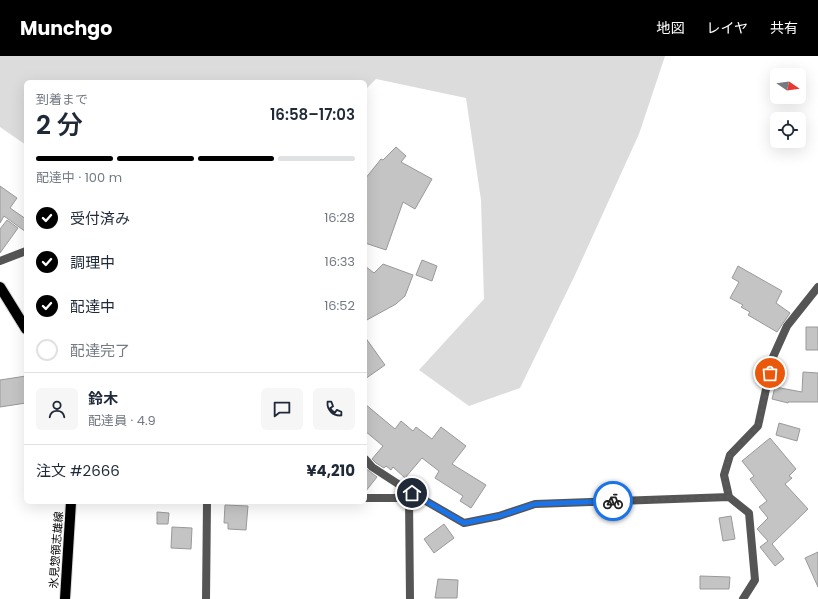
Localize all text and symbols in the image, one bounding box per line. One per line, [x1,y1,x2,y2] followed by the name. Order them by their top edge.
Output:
[20,15,112,42] text: Munchgo
[656,18,684,38] text: 地図
[706,18,748,38] text: レイヤ
[770,18,798,38] text: 共有
[770,68,806,104] north arrow
[770,68,806,148] map controls
[36,90,88,109] text: 到着まで
[270,104,355,125] text: 16:58–17:03
[36,107,83,143] text: 2 分
[770,112,806,148] button: locate
[36,168,122,187] text: 配達中 · 100 m
[36,207,58,229] icon: check
[70,208,130,229] text: 受付済み
[324,208,355,227] text: 16:28
[36,251,58,273] icon: check
[70,252,115,273] text: 調理中
[325,252,355,271] text: 16:33
[36,295,58,317] icon: check
[70,296,115,317] text: 配達中
[324,296,355,315] text: 16:52
[70,340,130,361] text: 配達完了
[753,356,787,390] pin
[759,362,781,384] icon: bag
[36,388,78,430] button: person
[88,388,118,409] text: 鈴木
[261,388,303,430] button: chat
[313,388,355,430] button: phone
[88,411,156,430] text: 配達員 · 4.9
[36,460,120,481] text: 注文 #2666
[306,460,355,481] text: ¥4,210
[395,476,429,510] pin
[593,481,633,521] courier
[401,482,423,504] icon: home
[602,490,624,512] icon: bike
[45,511,67,589] street label: 氷見惣領志雄線

